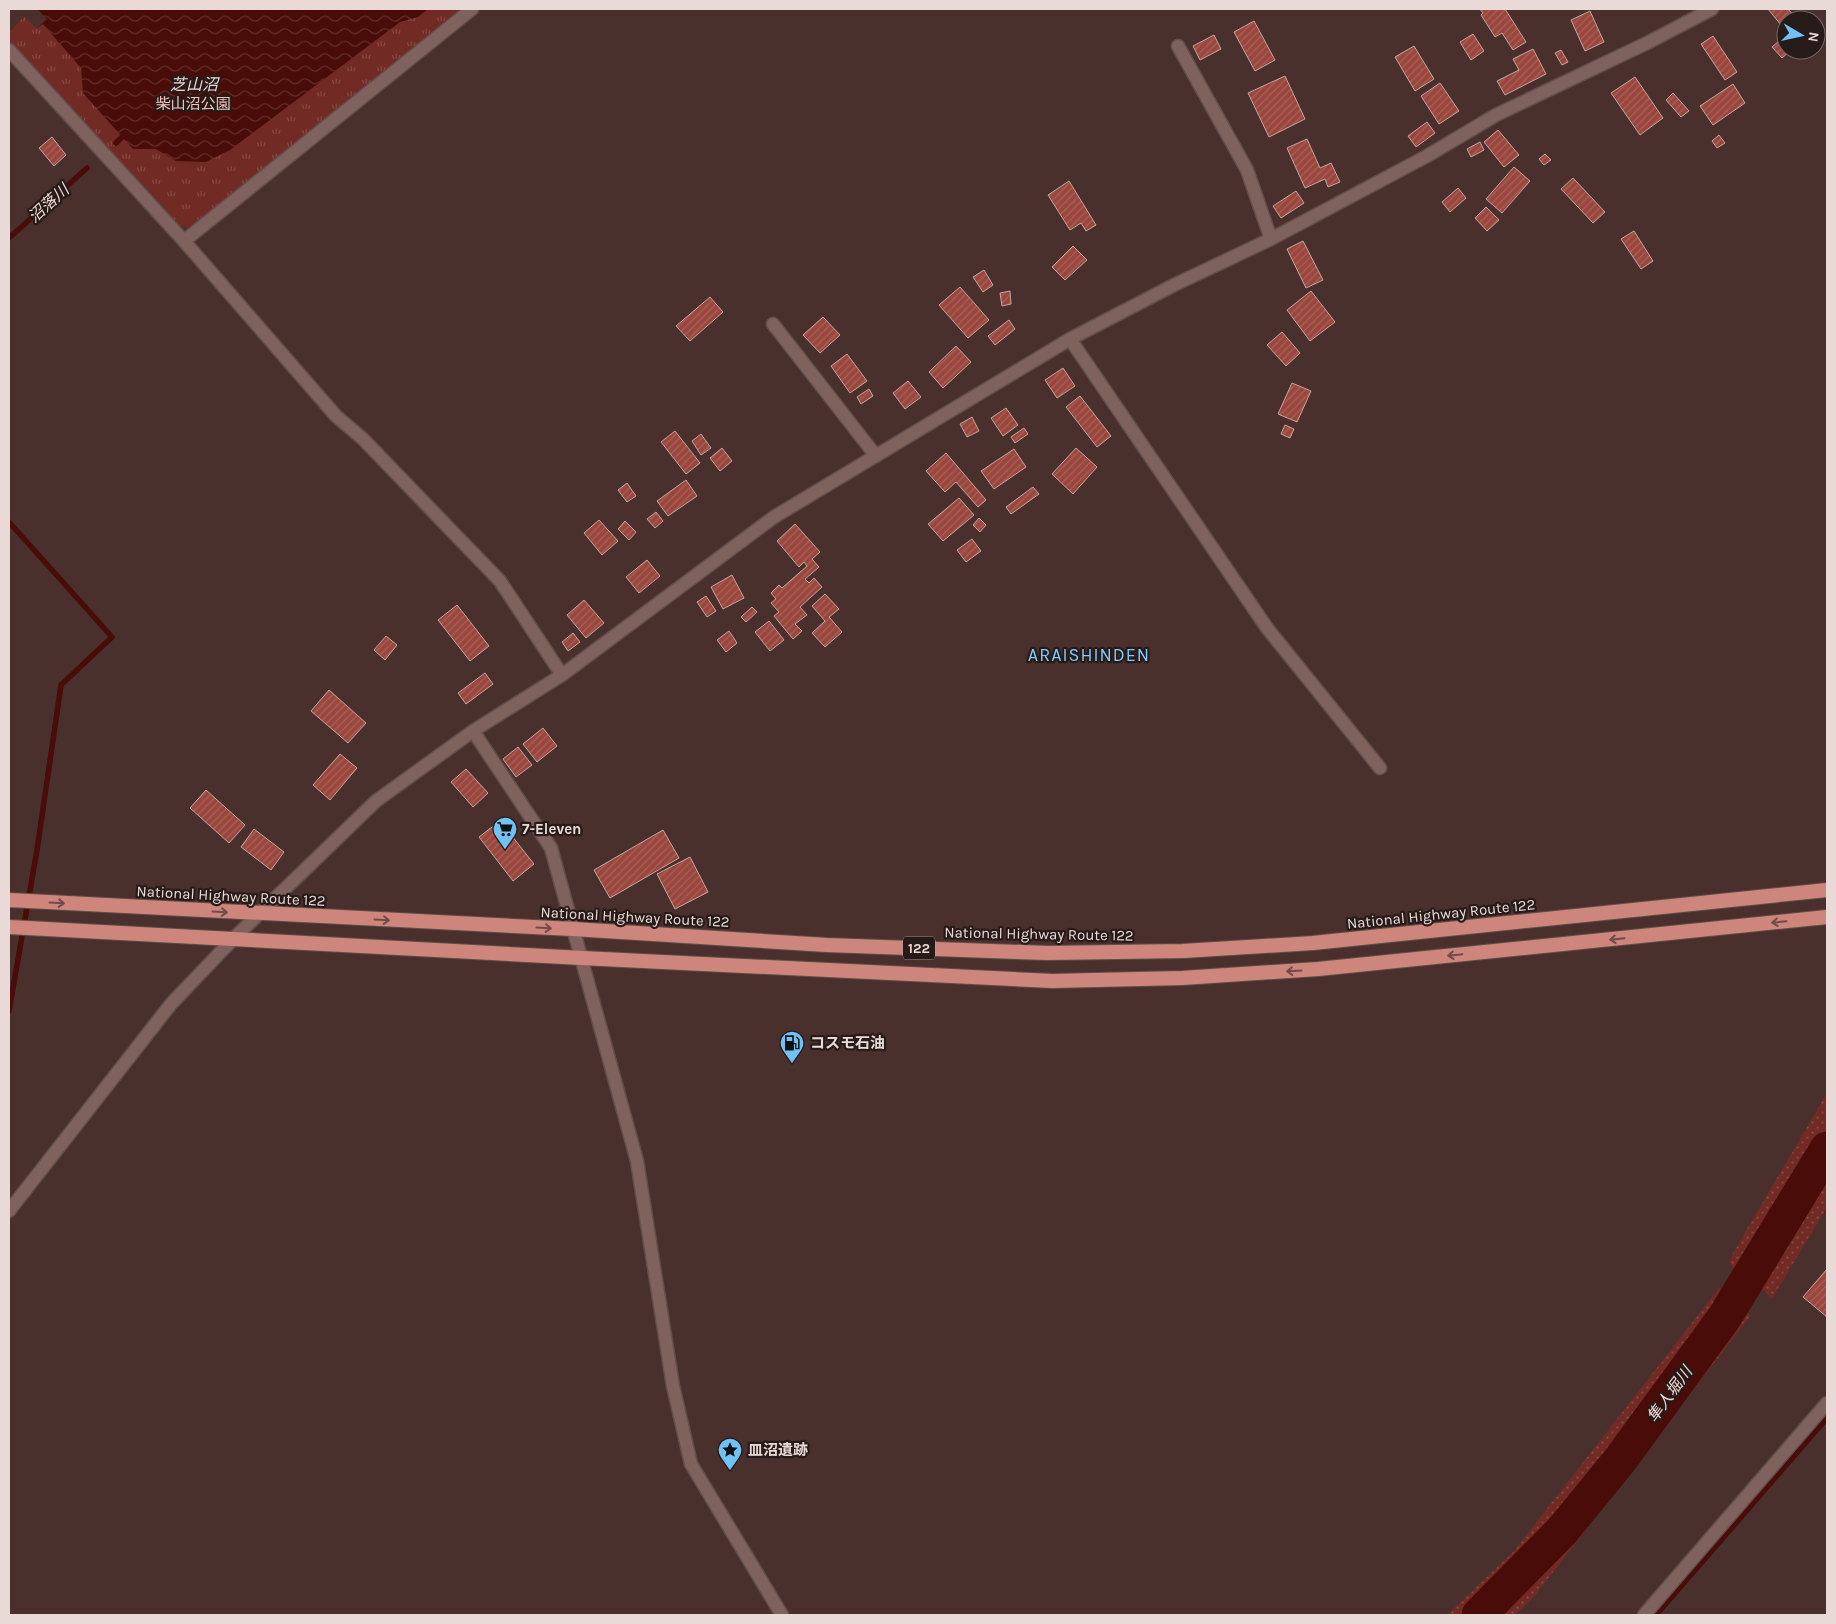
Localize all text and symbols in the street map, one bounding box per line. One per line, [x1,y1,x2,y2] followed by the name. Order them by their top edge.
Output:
[1776,10,1826,60] north arrow
[1804,31,1823,43] text: N
[170,75,220,94] water label: 芝山沼
[155,95,231,113] park label: 柴山沼公園
[24,179,74,226] water label: 沼落川
[1028,644,1150,666] district label: ARAISHINDEN
[492,816,518,850] supermarket icon: 7-Eleven
[522,820,581,838] place label: 7-Eleven
[136,882,326,910] street label: National Highway Route 122
[1346,895,1536,933] street label: National Highway Route 122
[49,898,65,907] one-way arrow
[540,903,730,931] street label: National Highway Route 122
[211,907,227,916] one-way arrow
[374,915,390,925] one-way arrow
[1771,918,1787,927] one-way arrow
[536,923,552,932] one-way arrow
[944,923,1134,945] street label: National Highway Route 122
[1609,934,1625,944] one-way arrow
[903,936,935,960] road number: 122
[1448,950,1464,960] one-way arrow
[1286,966,1302,975] one-way arrow
[779,1030,805,1064] fuel station icon: コスモ石油
[810,1034,885,1052] place label: コスモ石油
[1643,1361,1697,1426] water label: 隼人堀川
[717,1437,743,1471] place icon: 皿沼遺跡
[748,1441,808,1459] place label: 皿沼遺跡

